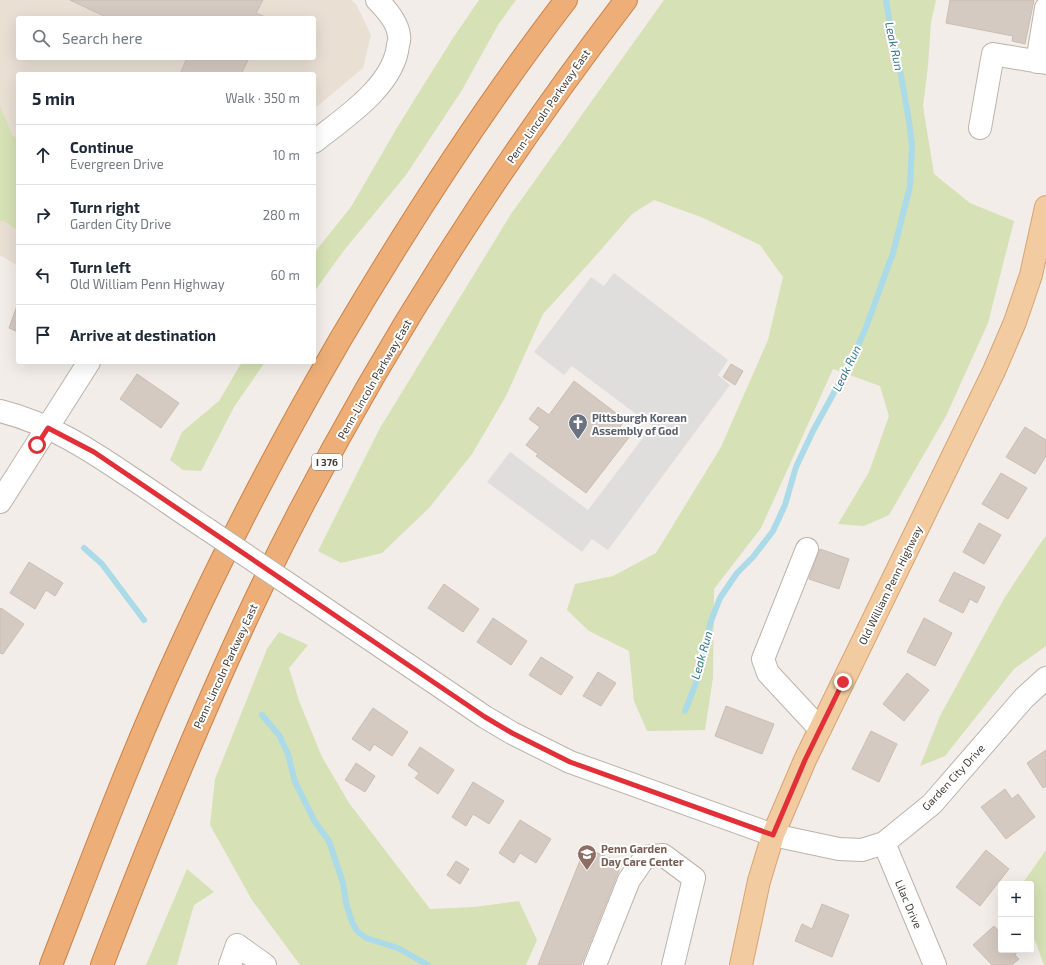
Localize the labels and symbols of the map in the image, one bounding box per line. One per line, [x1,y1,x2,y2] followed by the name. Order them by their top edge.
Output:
[883,20,907,72] water label: Leak Run
[504,47,592,165] street label: Penn-Lincoln Parkway East
[334,317,414,441] street label: Penn-Lincoln Parkway East
[829,343,863,393] water label: Leak Run
[592,411,687,438] place label: Pittsburgh Korean Assembly of God
[567,412,589,440] church icon: Pittsburgh Korean Assembly of God
[28,436,46,454] route start
[312,454,342,470] road number: I 376
[855,523,925,647] street label: Old William Penn Highway
[190,602,260,730] street label: Penn-Lincoln Parkway East
[687,629,715,681] water label: Leak Run
[834,673,852,691] route end
[919,741,987,813] street label: Garden City Drive
[601,842,684,869] place label: Penn Garden Day Care Center
[576,843,598,871] school or university icon: Penn Garden Day Care Center
[893,878,925,930] street label: Lilac Drive

